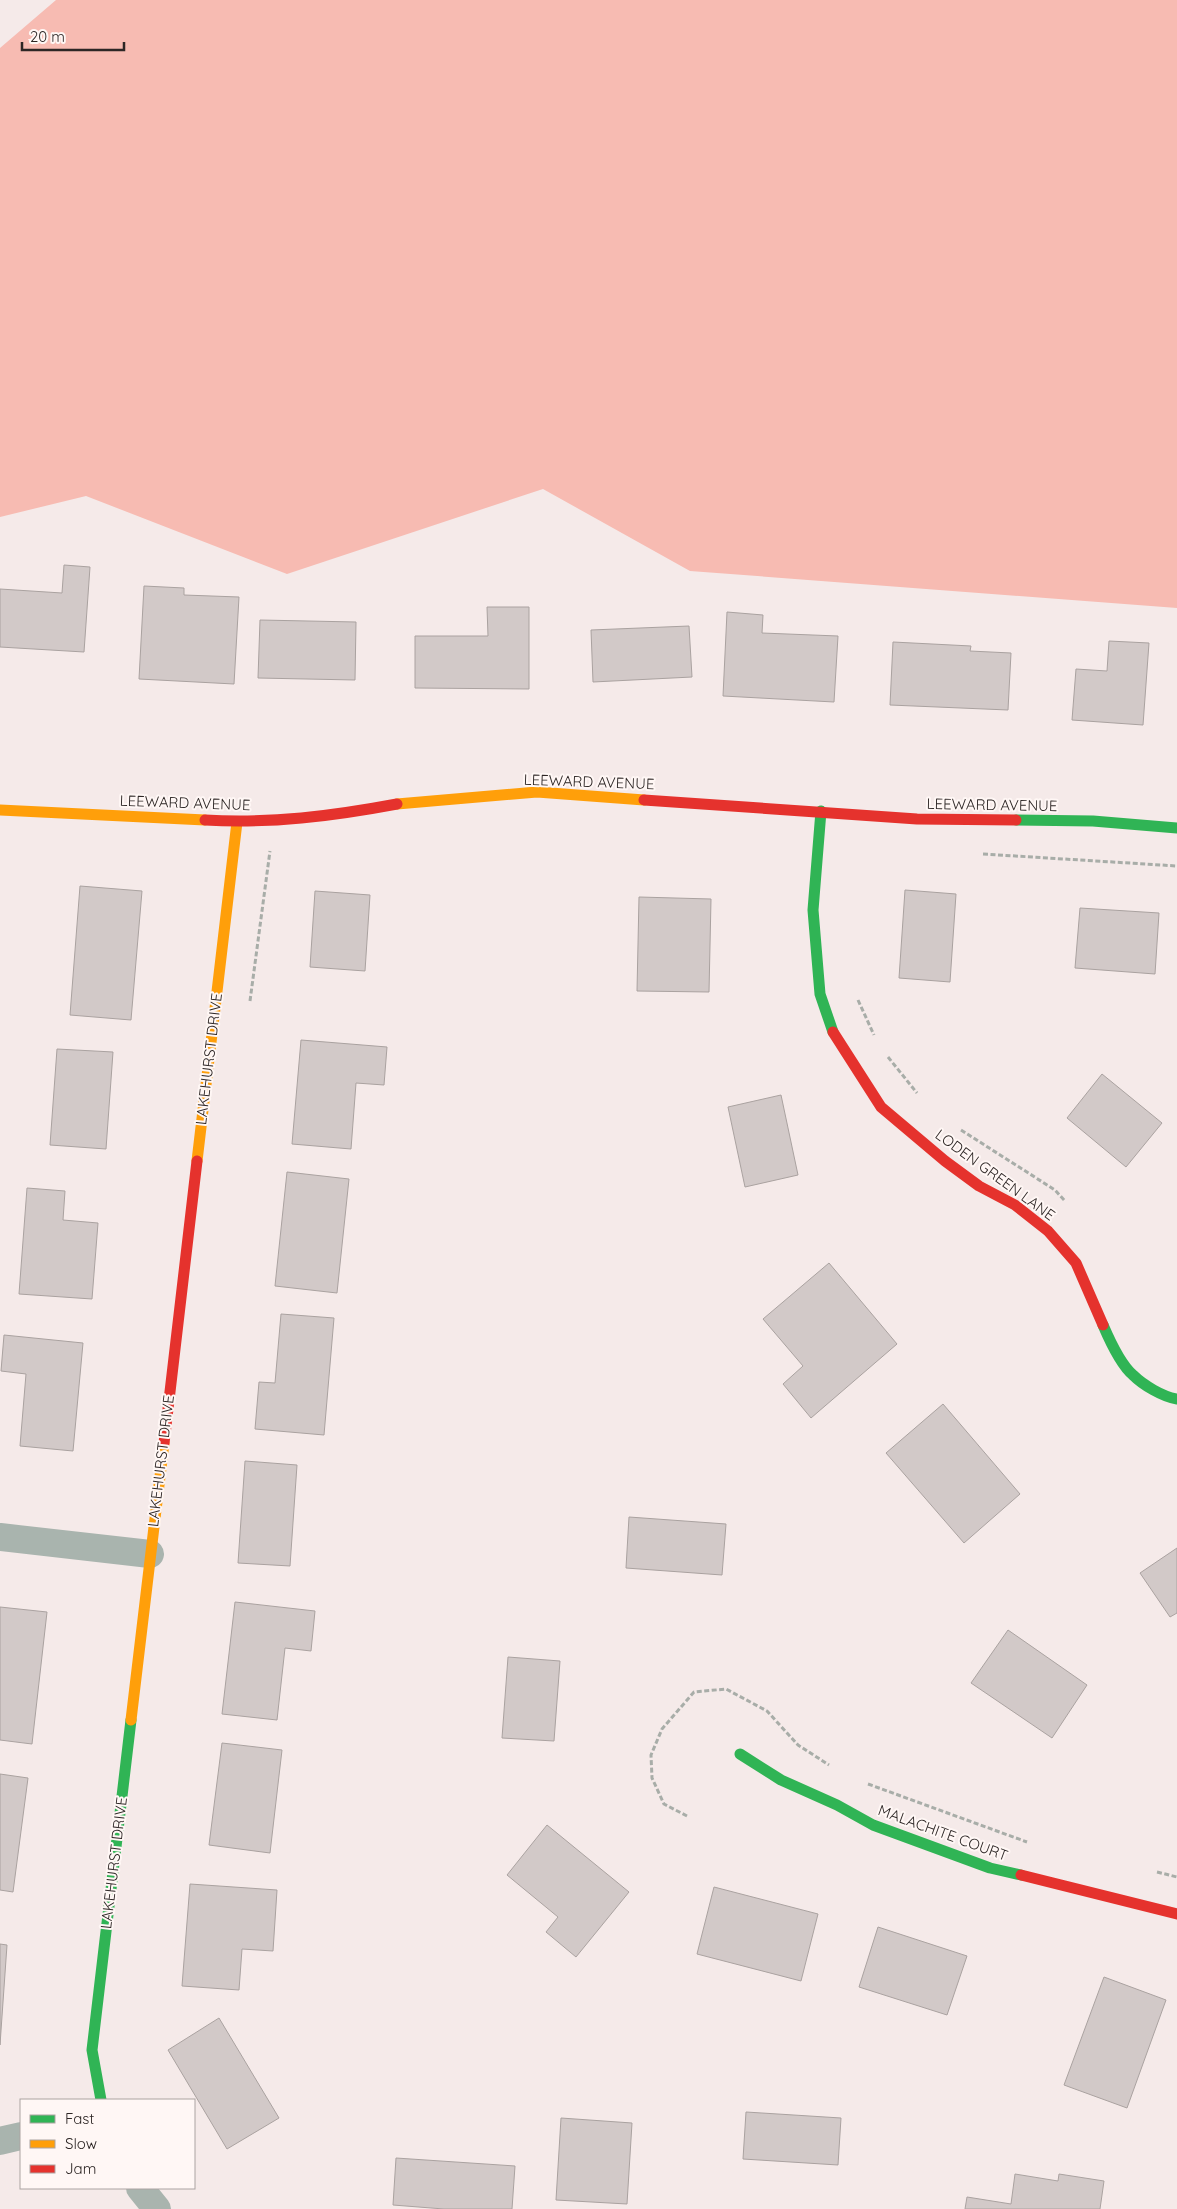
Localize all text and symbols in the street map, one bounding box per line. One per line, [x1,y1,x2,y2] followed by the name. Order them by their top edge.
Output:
[22,20,125,52] scale bar
[30,27,65,46] text: 20 m
[523,770,655,793] street label: LEEWARD AVENUE
[119,791,251,814] street label: LEEWARD AVENUE
[926,794,1058,815] street label: LEEWARD AVENUE
[191,992,226,1126] street label: LAKEHURST DRIVE
[932,1125,1059,1224] street label: LODEN GREEN LANE
[143,1394,178,1528] street label: LAKEHURST DRIVE
[96,1796,131,1930] street label: LAKEHURST DRIVE
[876,1800,1011,1865] street label: MALACHITE COURT
[20,2099,195,2189] legend
[65,2109,94,2128] text: Fast
[65,2134,97,2153] text: Slow
[65,2159,96,2178] text: Jam

